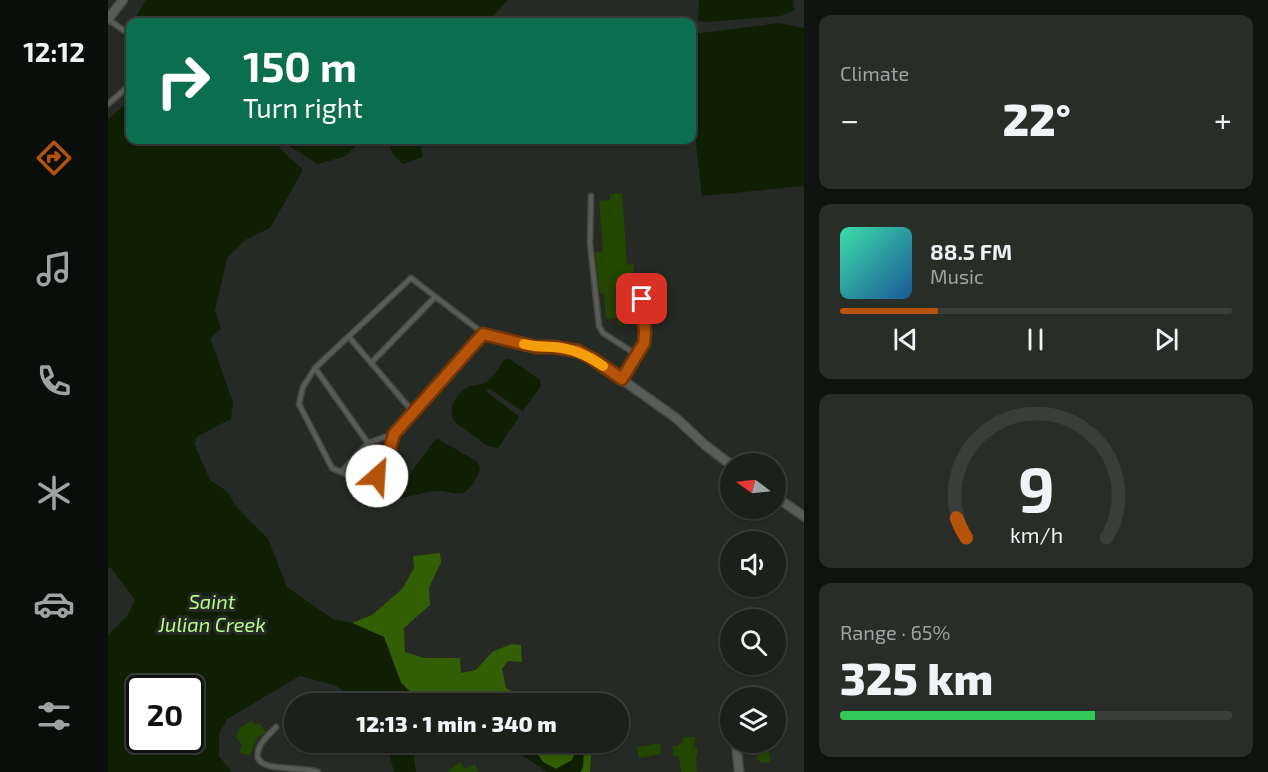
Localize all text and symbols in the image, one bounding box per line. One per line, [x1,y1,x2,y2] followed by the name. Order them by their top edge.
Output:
[23,35,85,67] text: 12:12
[243,40,357,90] text: 150 m
[144,42,222,120] icon: right
[840,61,909,85] text: Climate
[243,91,363,123] text: Turn right
[1002,91,1071,145] text: 22°
[840,99,859,139] text: −
[1214,99,1232,139] text: +
[33,137,75,179] icon: directions
[930,238,1012,264] text: 88.5 FM
[33,248,75,290] icon: music
[930,264,984,288] text: Music
[616,273,667,324] pin
[625,282,658,315] icon: arrive
[889,323,922,356] icon: previous
[1019,323,1052,356] icon: pause
[1150,323,1183,356] icon: next
[33,360,75,402] icon: phone
[345,444,409,508] position arrow
[1018,450,1054,525] text: 9
[720,453,786,519] north arrow
[720,453,786,753] map controls
[33,472,75,514] icon: climate
[1009,522,1063,547] text: km/h
[720,531,786,597] button: sound
[33,583,75,625] icon: car
[157,589,266,636] water label: Saint Julian Creek
[720,609,786,675] button: search
[840,620,950,644] text: Range · 65%
[840,650,993,704] text: 325 km
[126,675,204,753] speed limit sign: 20
[720,687,786,753] button: layers
[33,695,75,737] icon: filters
[356,710,557,736] text: 12:13 · 1 min · 340 m

